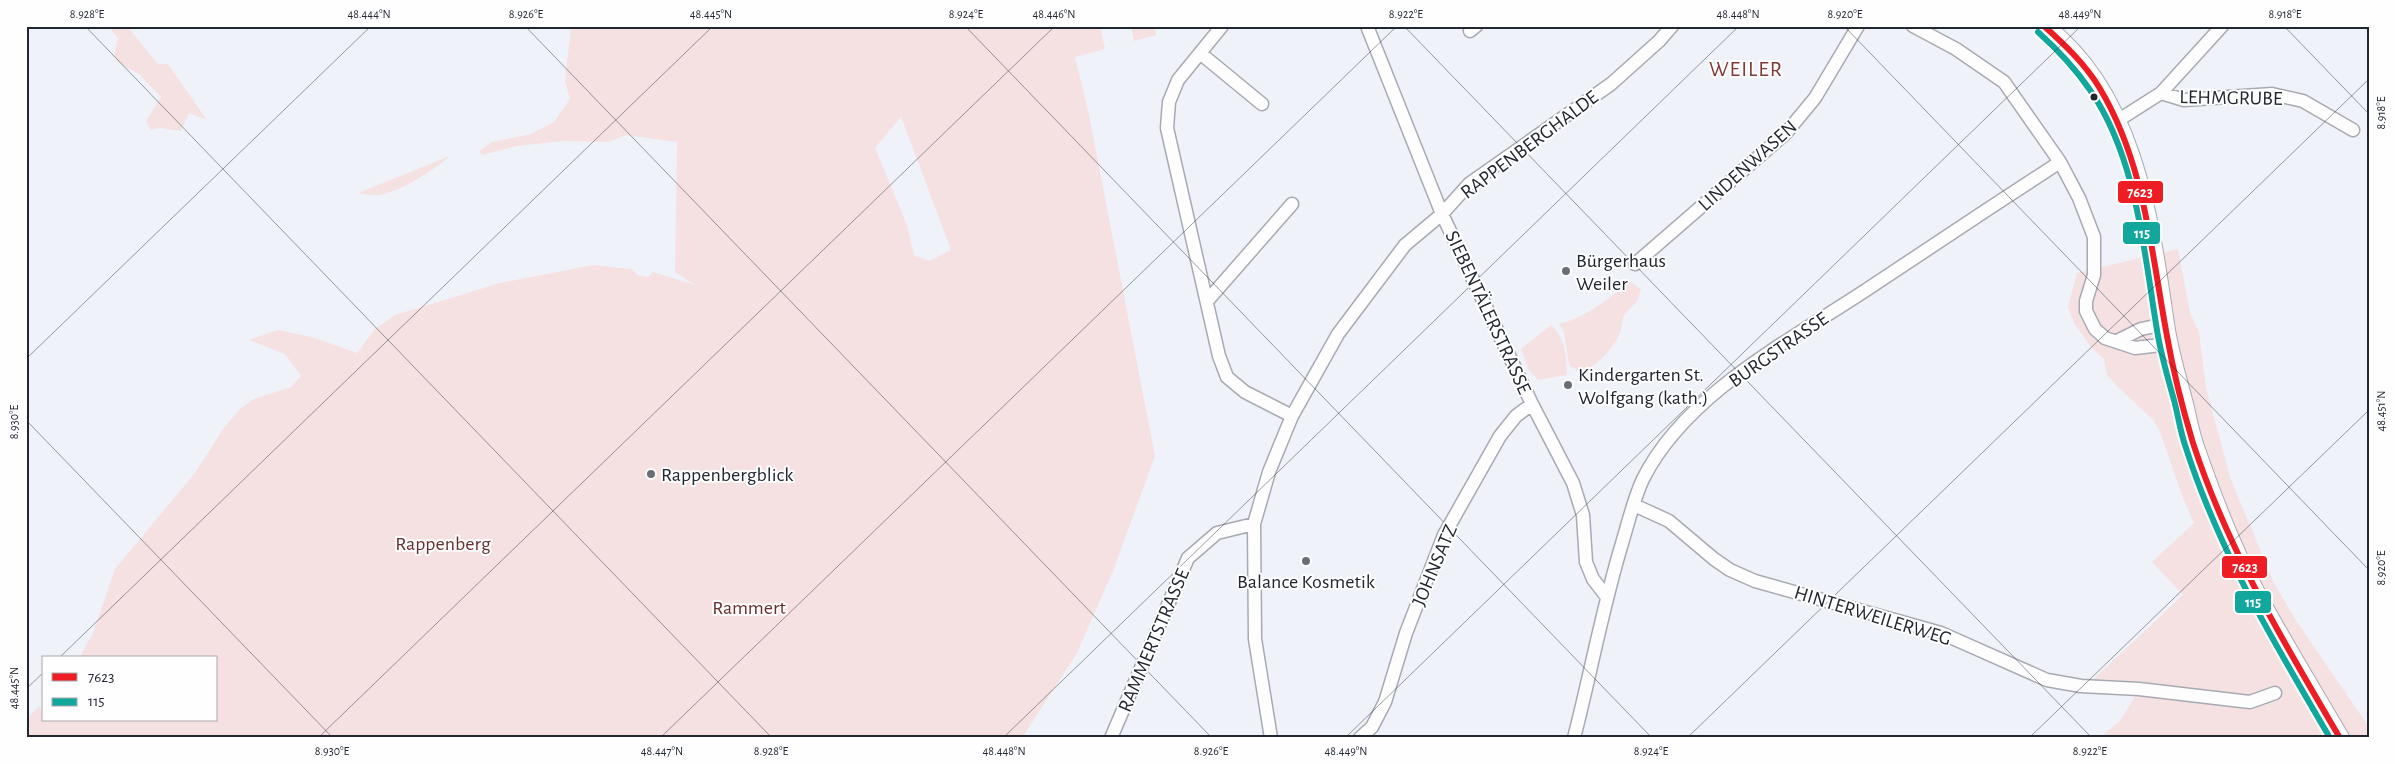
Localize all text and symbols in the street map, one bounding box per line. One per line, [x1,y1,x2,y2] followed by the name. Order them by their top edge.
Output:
[70,8,104,20] text: 8.928°E
[347,8,391,20] text: 48.444°N
[509,8,543,20] text: 8.926°E
[690,8,732,20] text: 48.445°N
[949,8,984,20] text: 8.924°E
[1032,8,1076,20] text: 48.446°N
[1389,8,1423,20] text: 8.922°E
[1716,8,1760,20] text: 48.448°N
[1827,8,1863,20] text: 8.920°E
[2058,8,2102,20] text: 48.449°N
[2268,8,2302,20] text: 8.918°E
[1709,58,1783,80] district label: WEILER
[1457,87,1602,203] street label: RAPPENBERGHALDE
[2179,87,2283,109] street label: LEHMGRUBE
[2089,92,2099,102] unlabelled marker
[2375,96,2387,130] text: 8.918°E
[1695,117,1801,215] street label: LINDENWASEN
[2117,180,2164,204] line badge: 7623
[2127,186,2153,200] text: 7623
[2122,221,2161,245] line badge: 115
[2134,227,2150,241] text: 115
[1441,228,1535,397] street label: SIEBENTÄLERSTRASSE
[1576,251,1666,294] place label: Bürgerhaus Weiler
[1560,265,1572,277] marker: Bürgerhaus Weiler
[1725,308,1832,391] street label: BURGSTRASSE
[1578,365,1708,408] place label: Kindergarten St. Wolfgang (kath.)
[1562,379,1574,391] marker: Kindergarten St. Wolfgang (kath.)
[2375,391,2387,431] text: 48.451°N
[8,404,20,439] text: 8.930°E
[661,465,793,485] place label: Rappenbergblick
[645,468,657,480] marker: Rappenbergblick
[1409,522,1461,609] street label: JOHNSATZ
[395,534,491,554] park label: Rappenberg
[2375,550,2387,586] text: 8.920°E
[1300,555,1312,567] marker: Balance Kosmetik
[2221,555,2268,579] line badge: 7623
[2232,561,2258,575] text: 7623
[1115,565,1193,715] street label: RAMMERTSTRASSE
[1237,572,1375,592] place label: Balance Kosmetik
[1792,583,1954,649] street label: HINTERWEILERWEG
[2234,590,2272,614] line badge: 115
[2245,596,2261,610] text: 115
[712,598,786,618] park label: Rammert
[42,656,218,722] legend
[8,667,20,709] text: 48.445°N
[88,670,114,685] text: 7623
[88,694,105,709] text: 115
[315,745,350,757] text: 8.930°E
[641,745,683,757] text: 48.447°N
[754,745,788,757] text: 8.928°E
[982,745,1026,757] text: 48.448°N
[1194,745,1228,757] text: 8.926°E
[1324,745,1368,757] text: 48.449°N
[1634,745,1669,757] text: 8.924°E
[2073,745,2107,757] text: 8.922°E

